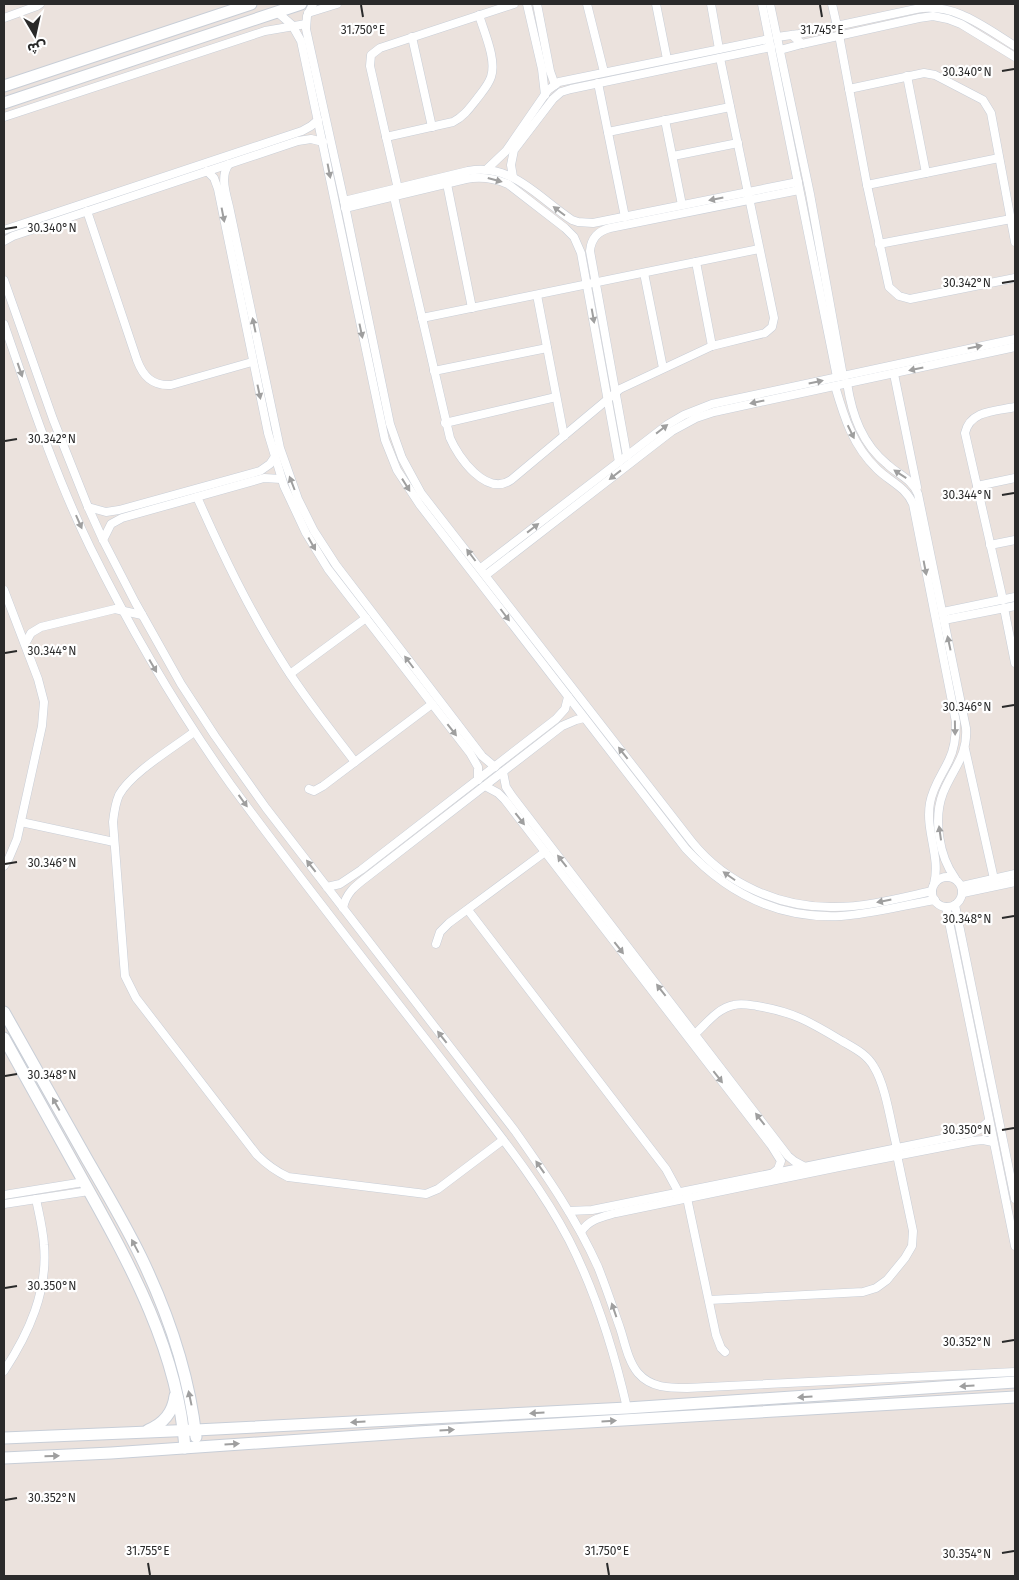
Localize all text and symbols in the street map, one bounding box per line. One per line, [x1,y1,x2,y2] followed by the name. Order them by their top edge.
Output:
[10,10,60,60] north arrow
[341,23,385,37] text: 31.750°E
[800,23,844,37] text: 31.745°E
[26,37,48,57] text: ش
[942,65,992,79] text: 30.340°N
[325,164,333,180] one-way arrow
[488,176,503,184] one-way arrow
[707,195,723,203] one-way arrow
[552,206,566,216] one-way arrow
[220,208,228,224] one-way arrow
[27,221,77,235] text: 30.340°N
[943,276,991,290] text: 30.342°N
[589,308,597,324] one-way arrow
[249,317,257,333] one-way arrow
[358,323,366,339] one-way arrow
[967,343,983,351] one-way arrow
[17,363,24,378] one-way arrow
[909,365,924,373] one-way arrow
[808,377,824,385] one-way arrow
[255,384,263,399] one-way arrow
[750,398,765,406] one-way arrow
[655,424,668,435] one-way arrow
[847,425,855,439] one-way arrow
[28,432,76,446] text: 30.342°N
[893,469,907,479] one-way arrow
[608,470,622,480] one-way arrow
[288,475,296,490] one-way arrow
[402,479,411,492] one-way arrow
[943,488,991,502] text: 30.344°N
[75,515,83,529] one-way arrow
[526,523,540,533] one-way arrow
[308,537,317,551] one-way arrow
[465,549,476,562] one-way arrow
[921,561,929,576] one-way arrow
[499,608,510,621] one-way arrow
[945,635,953,651] one-way arrow
[28,644,76,658] text: 30.344°N
[404,655,414,669] one-way arrow
[149,659,158,673] one-way arrow
[943,700,991,714] text: 30.346°N
[951,720,959,736] one-way arrow
[447,723,457,737] one-way arrow
[618,746,628,760] one-way arrow
[238,794,248,808] one-way arrow
[515,812,525,826] one-way arrow
[936,824,944,840] one-way arrow
[557,854,567,868] one-way arrow
[28,856,76,870] text: 30.346°N
[306,859,316,873] one-way arrow
[722,871,735,881] one-way arrow
[876,897,892,905] one-way arrow
[942,912,992,926] text: 30.348°N
[613,941,624,954] one-way arrow
[656,984,667,997] one-way arrow
[437,1030,447,1044] one-way arrow
[27,1068,77,1082] text: 30.348°N
[713,1070,724,1083] one-way arrow
[51,1097,60,1111] one-way arrow
[755,1113,766,1126] one-way arrow
[943,1123,991,1137] text: 30.350°N
[535,1160,545,1173] one-way arrow
[131,1239,139,1253] one-way arrow
[28,1279,76,1293] text: 30.350°N
[610,1303,617,1318] one-way arrow
[943,1335,991,1349] text: 30.352°N
[958,1383,974,1391] one-way arrow
[186,1391,194,1406] one-way arrow
[796,1394,812,1402] one-way arrow
[529,1409,545,1417] one-way arrow
[601,1416,617,1424] one-way arrow
[349,1418,365,1426] one-way arrow
[439,1426,455,1434] one-way arrow
[224,1440,240,1448] one-way arrow
[45,1451,61,1459] one-way arrow
[28,1491,76,1505] text: 30.352°N
[126,1544,170,1558] text: 31.755°E
[585,1544,629,1558] text: 31.750°E
[943,1547,991,1561] text: 30.354°N

